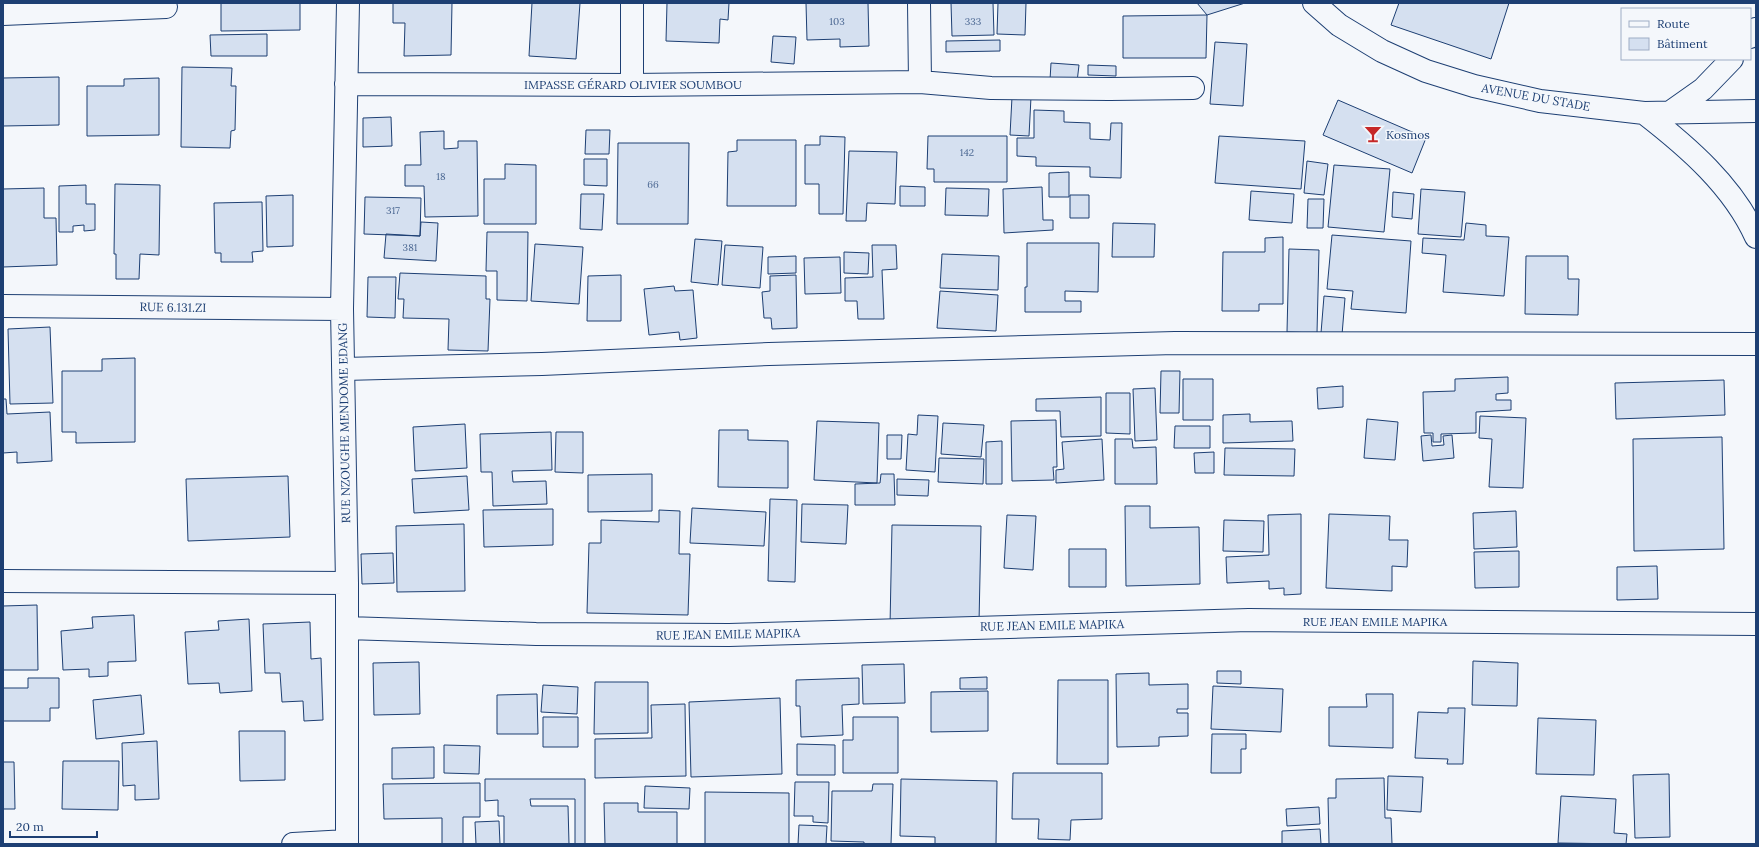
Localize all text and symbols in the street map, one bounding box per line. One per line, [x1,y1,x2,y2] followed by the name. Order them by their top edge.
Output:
[1621,8,1751,60] legend
[829,15,845,28] house number: 103
[965,15,982,28] house number: 333
[1657,16,1690,31] text: Route
[1657,36,1708,51] text: Bâtiment
[524,77,742,92] street label: IMPASSE GÉRARD OLIVIER SOUMBOU
[1479,80,1592,114] street label: AVENUE DU STADE
[1363,124,1383,144] bar icon: Kosmos
[1386,127,1430,142] place label: Kosmos
[960,146,974,159] house number: 142
[436,170,446,183] house number: 18
[647,178,659,191] house number: 66
[386,204,400,217] house number: 317
[403,241,418,254] house number: 381
[140,299,206,315] street label: RUE 6.131.ZI
[335,323,353,523] street label: RUE NZOUGHE MENDOME EDANG
[1303,614,1448,629] street label: RUE JEAN EMILE MAPIKA
[980,616,1125,634] street label: RUE JEAN EMILE MAPIKA
[656,625,801,643] street label: RUE JEAN EMILE MAPIKA
[10,813,97,839] scale bar
[16,819,44,834] text: 20 m

